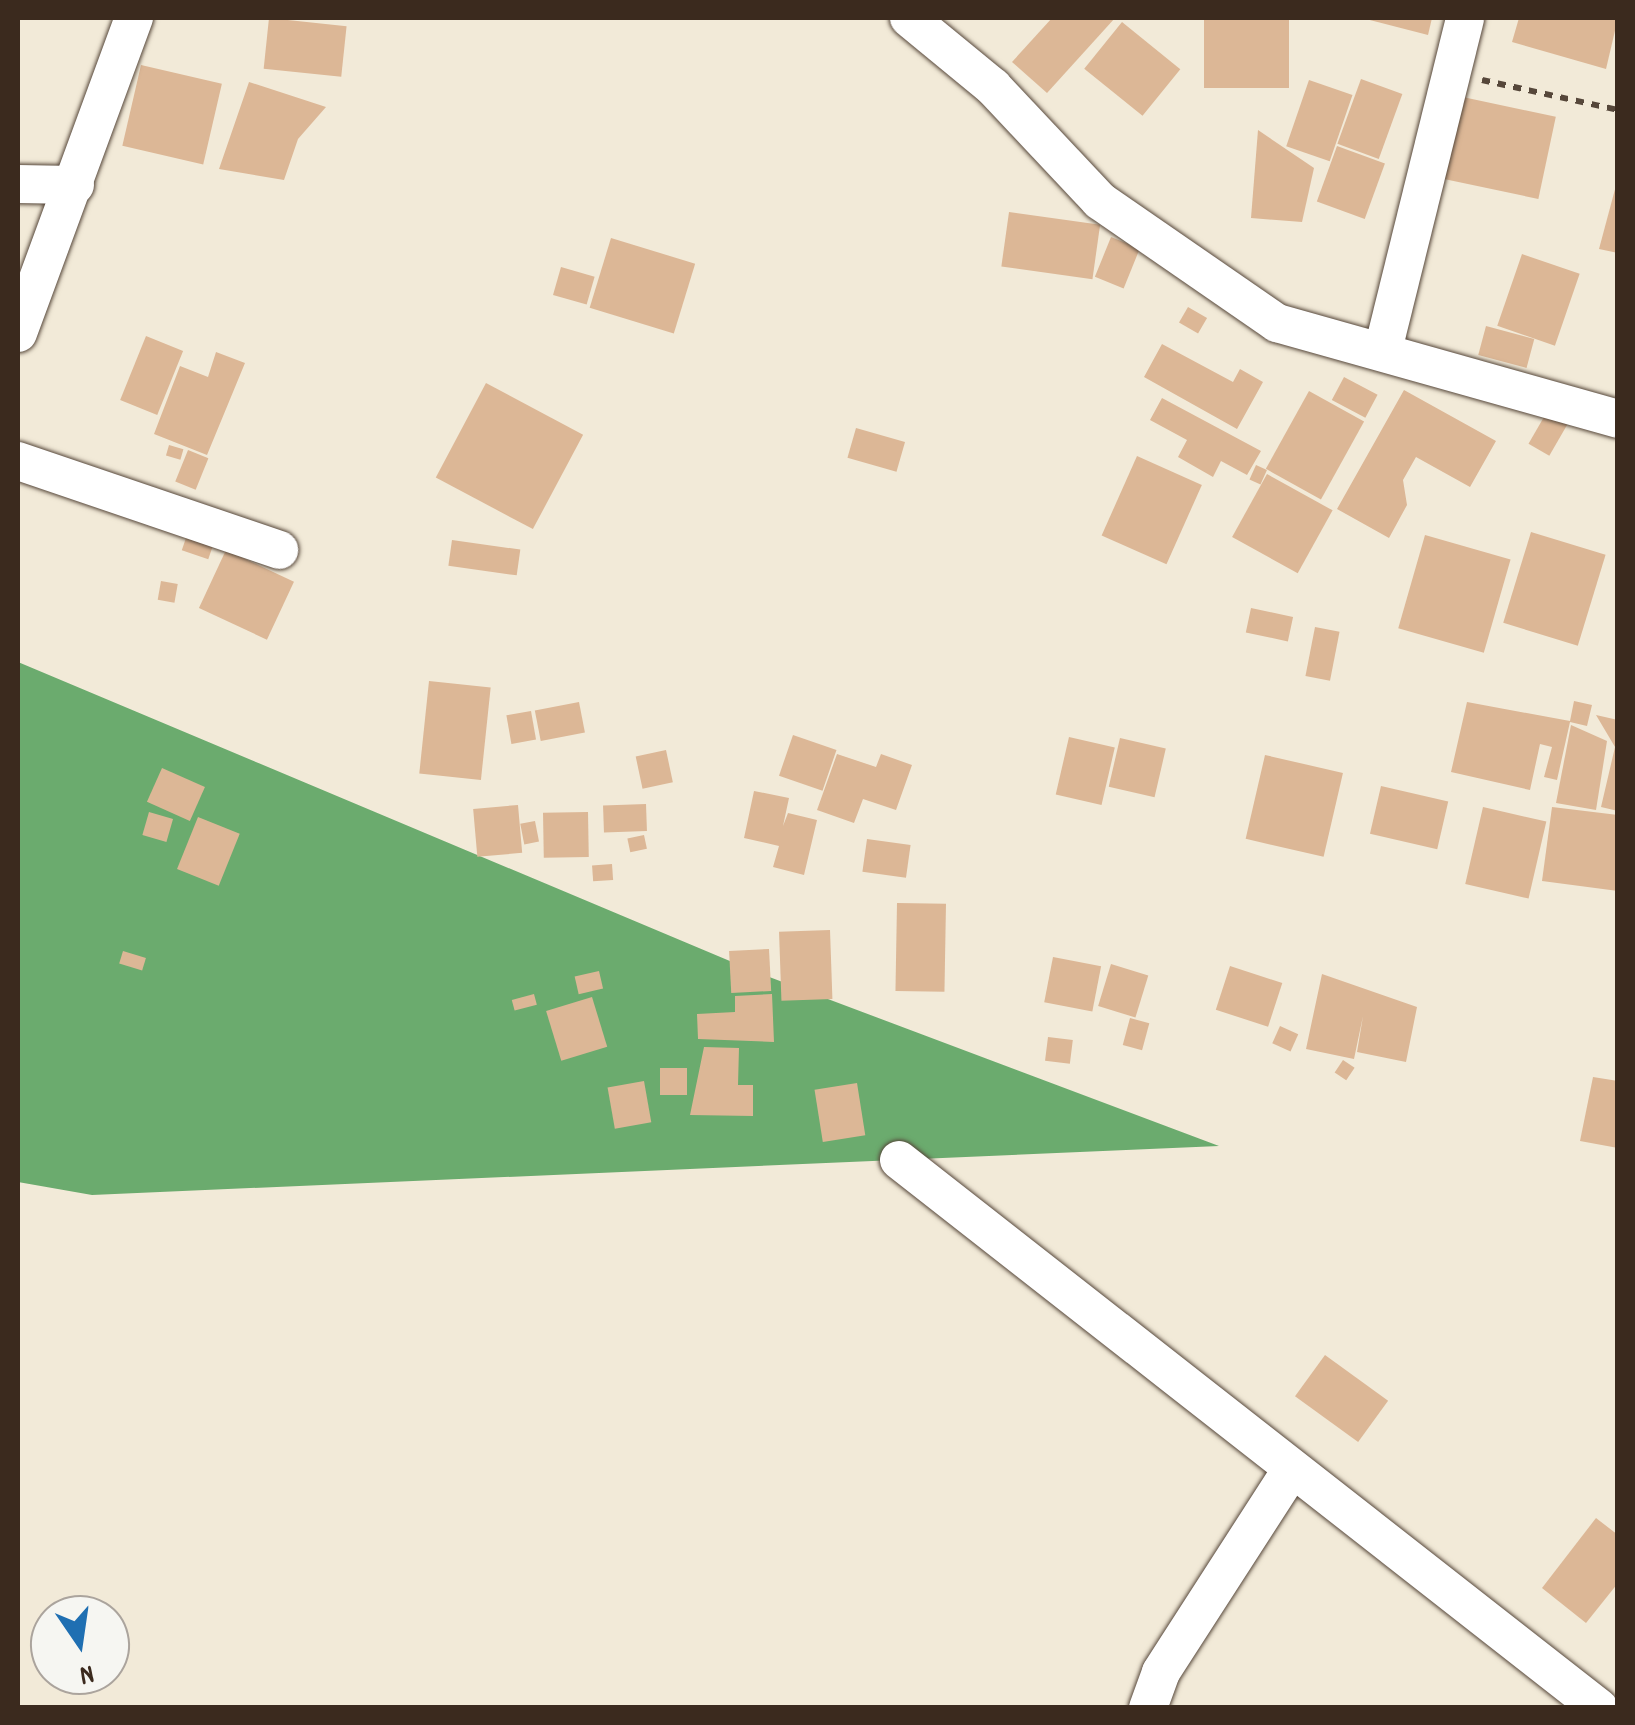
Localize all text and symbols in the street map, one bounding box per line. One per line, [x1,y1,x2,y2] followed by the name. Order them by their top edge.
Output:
[30,1595,130,1695] north arrow
[75,1651,98,1693] text: N

